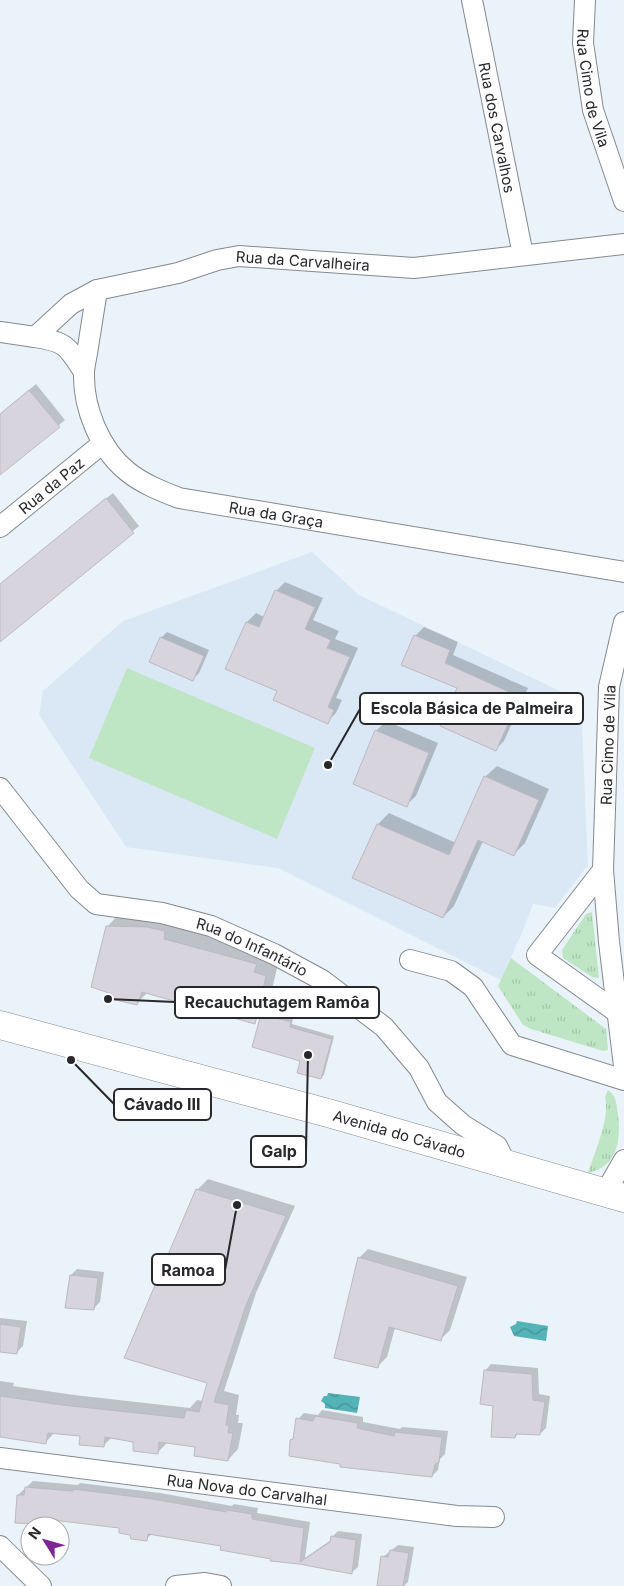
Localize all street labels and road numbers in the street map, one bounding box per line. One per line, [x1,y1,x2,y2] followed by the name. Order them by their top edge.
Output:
[573,28,614,149] street label: Rua Cimo de Vila
[475,60,520,195] street label: Rua dos Carvalhos
[235,246,370,274] street label: Rua da Carvalheira
[14,453,88,518] street label: Rua da Paz
[228,497,325,531] street label: Rua da Graça
[596,685,620,805] street label: Rua Cimo de Vila
[194,913,311,980] street label: Rua do Infantário
[331,1105,468,1162] street label: Avenida do Cávado
[166,1470,328,1509] street label: Rua Nova do Carvalhal

